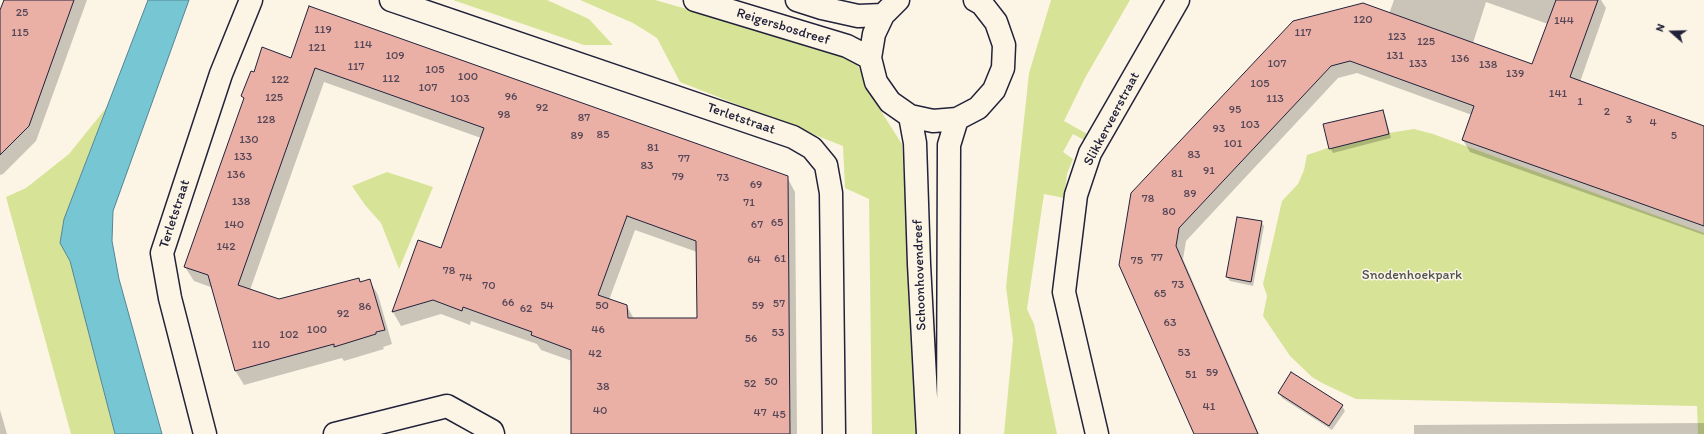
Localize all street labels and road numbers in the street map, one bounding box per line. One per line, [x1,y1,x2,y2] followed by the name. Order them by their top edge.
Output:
[734,5,832,49] street label: Reigersbosdreef
[1080,69,1144,169] street label: Slikkerveerstraat
[705,99,777,139] street label: Terletstraat
[156,177,194,251] street label: Terletstraat
[910,219,930,331] street label: Schoonhovendreef

